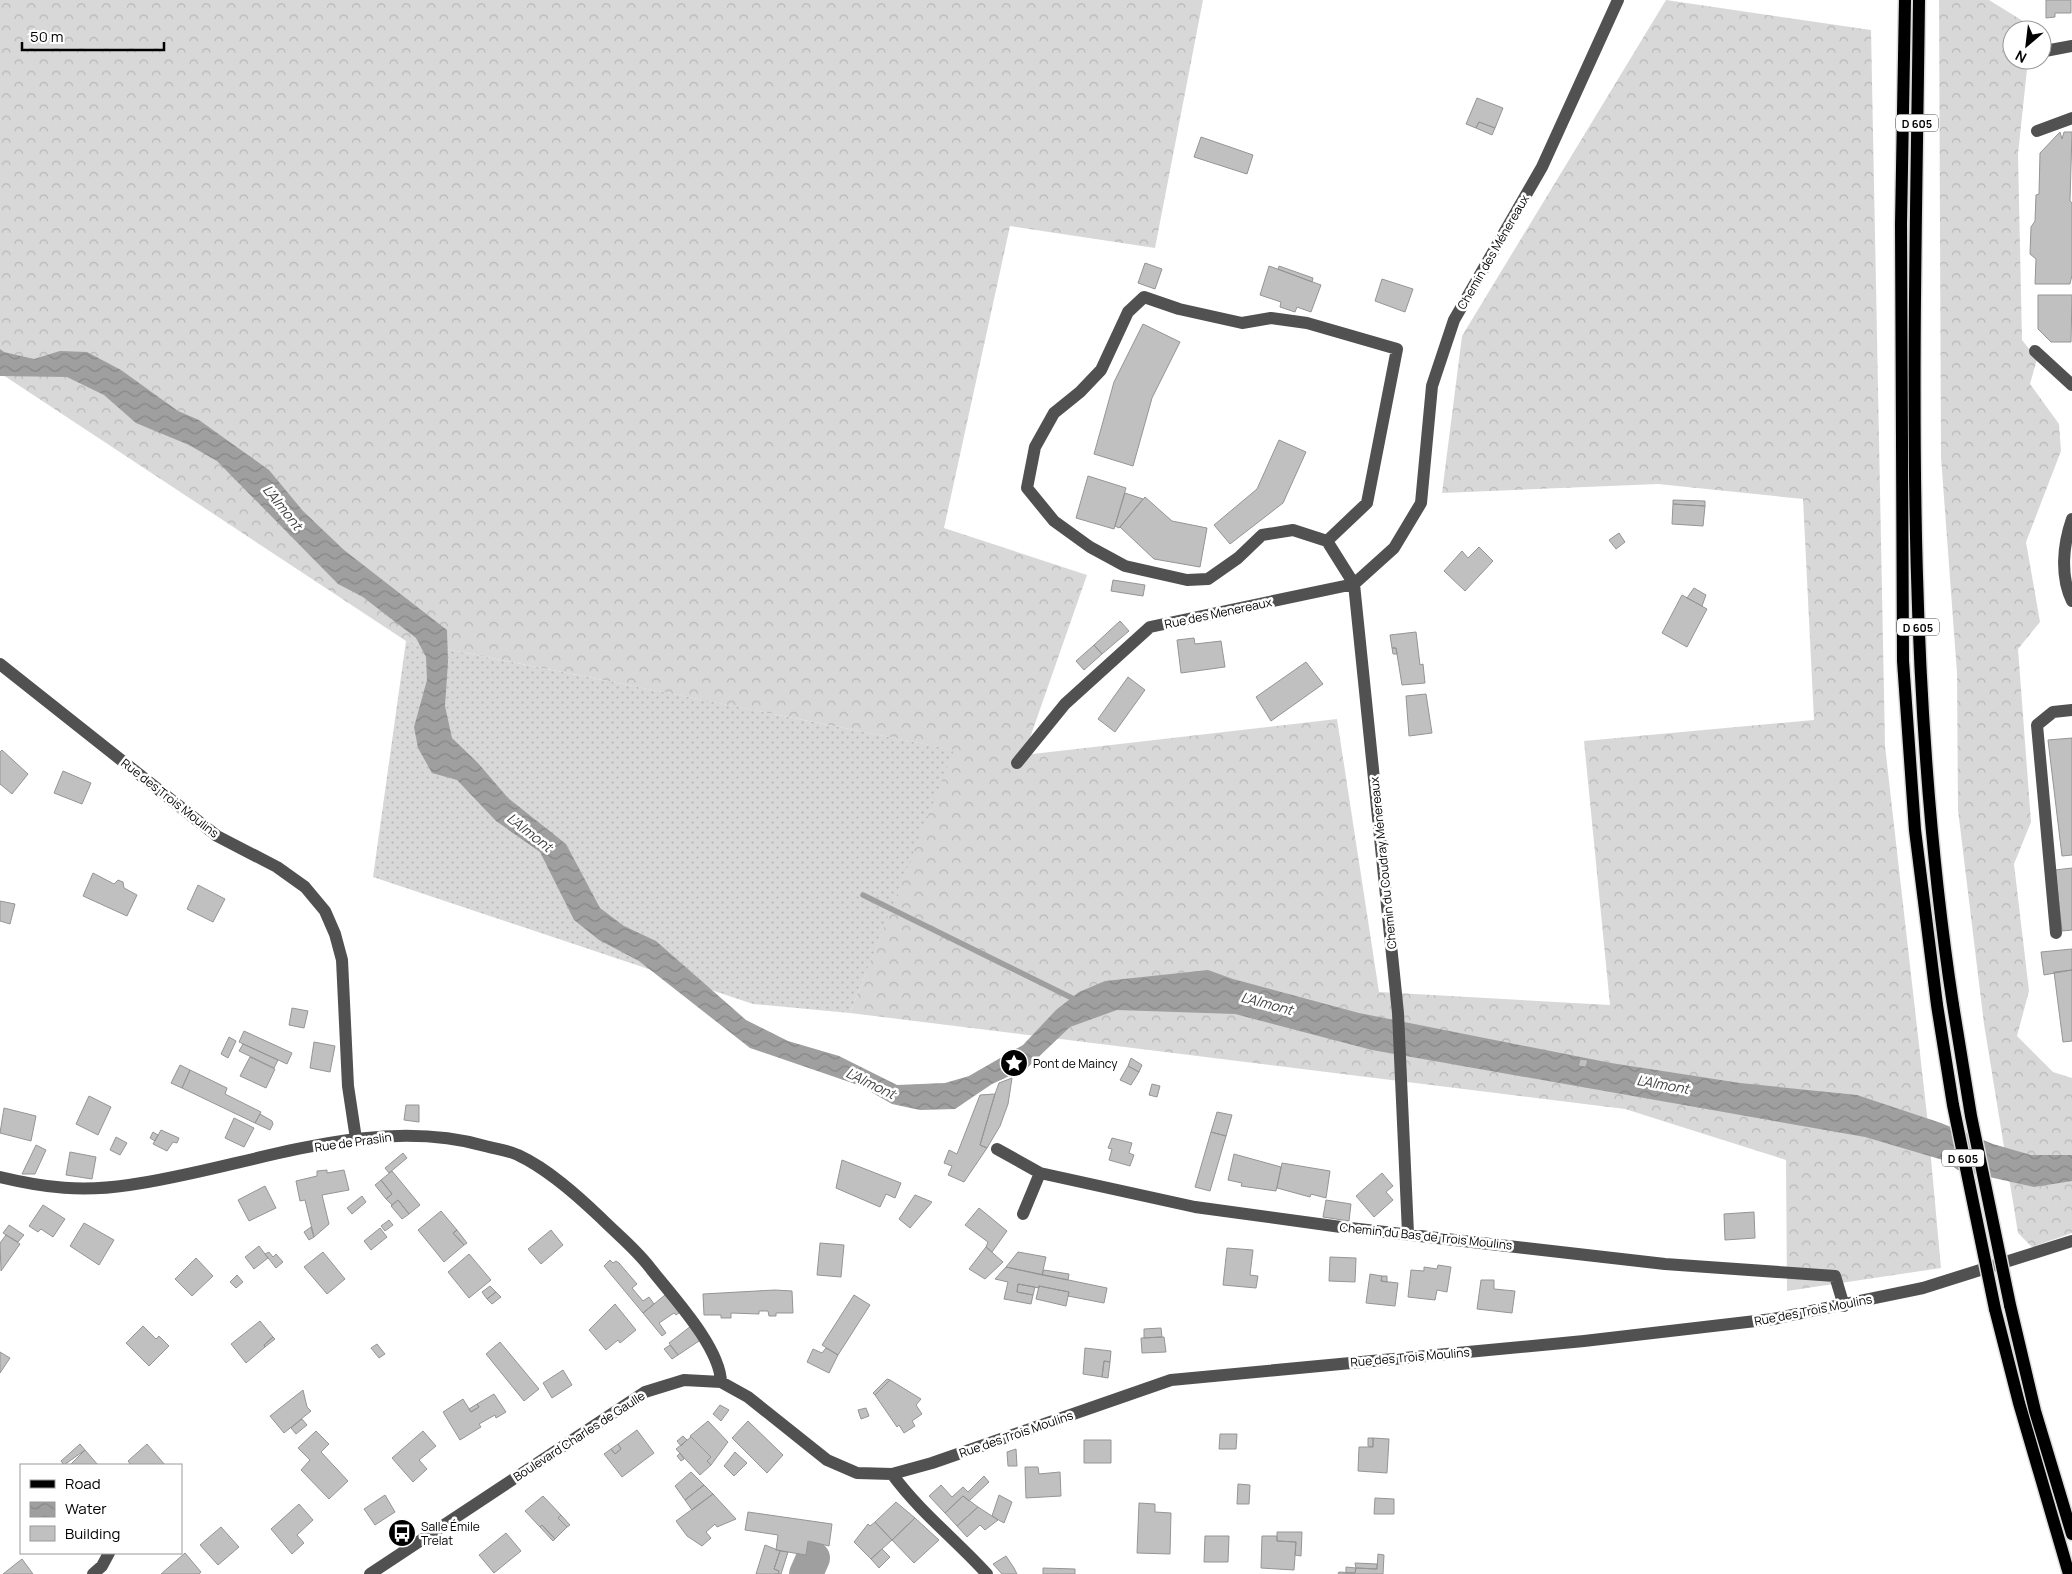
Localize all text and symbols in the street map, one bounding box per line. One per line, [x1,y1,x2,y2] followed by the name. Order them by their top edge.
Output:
[22,20,165,52] scale bar
[2002,20,2052,70] north arrow
[30,26,64,47] text: 50 m
[2012,46,2030,68] text: N
[1896,115,1938,132] road number: D 605
[1453,191,1533,313] street label: Chemin des Ménereaux
[259,480,308,535] water label: L'Almont
[1163,593,1274,633] street label: Rue des Menereaux
[1897,618,1939,636] road number: D 605
[118,754,222,842] street label: Rue des Trois Moulins
[1365,775,1400,950] street label: Chemin du Coudray Ménereaux
[503,808,558,857] water label: L'Almont
[1239,987,1296,1019] water label: L'Almont
[999,1048,1029,1078] place icon: Pont de Maincy
[1033,1055,1118,1072] place label: Pont de Maincy
[843,1063,900,1104] water label: L'Almont
[1635,1070,1692,1098] water label: L'Almont
[313,1128,393,1156] street label: Rue de Praslin
[1942,1150,1984,1166] road number: D 605
[1339,1218,1513,1254] street label: Chemin du Bas de Trois Moulins
[1753,1290,1873,1330] street label: Rue des Trois Moulins
[1350,1343,1470,1371] street label: Rue des Trois Moulins
[510,1387,648,1485] street label: Boulevard Charles de Gaulle
[957,1406,1075,1462] street label: Rue des Trois Moulins
[20,1464,182,1554] legend
[65,1473,101,1494] text: Road
[65,1498,107,1519] text: Water
[387,1518,417,1548] bus stop icon: Salle Émile Trelat
[421,1518,480,1549] place label: Salle Émile Trelat
[65,1523,120,1544] text: Building

